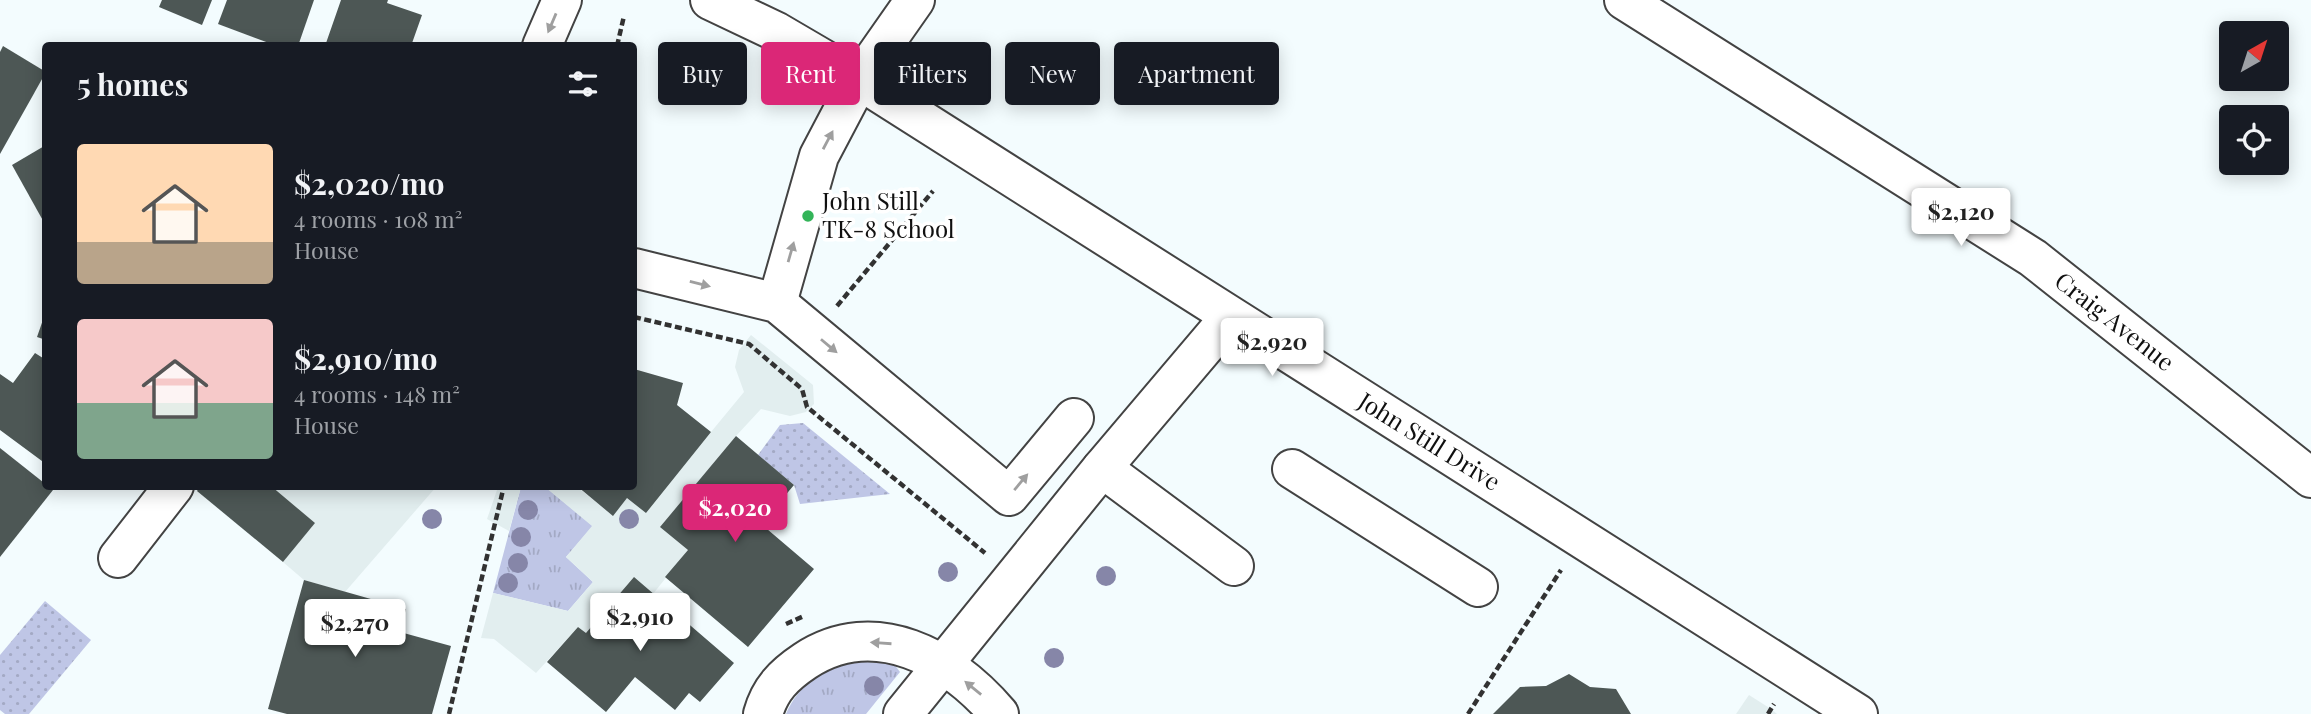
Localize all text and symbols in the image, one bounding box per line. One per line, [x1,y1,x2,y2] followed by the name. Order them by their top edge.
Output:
[546,13,558,33] one-way arrow
[2219,21,2289,91] north arrow
[2219,21,2289,175] map controls
[658,42,747,105] chip: Buy
[761,42,860,105] chip: Rent
[874,42,991,105] chip: Filters
[1005,42,1100,105] chip: New
[1114,42,1279,105] chip: Apartment
[77,64,188,104] text: 5 homes
[564,65,602,103] icon: filters
[2219,105,2289,175] button: locate
[822,130,834,149] one-way arrow
[294,163,445,203] text: $2,020/mo
[133,172,217,256] icon: home
[821,184,955,244] place label: John Still TK-8 School
[1904,188,2018,248] pin: $2,120
[1927,195,1995,226] text: $2,120
[294,203,463,234] text: 4 rooms · 108 m²
[800,208,816,224] marker: John Still TK-8 School
[294,234,359,265] text: House
[786,241,797,263] one-way arrow
[2049,264,2182,377] street label: Craig Avenue
[689,279,711,290] one-way arrow
[1215,318,1329,378] pin: $2,920
[1237,325,1307,356] text: $2,920
[294,338,437,378] text: $2,910/mo
[820,338,838,354] one-way arrow
[133,347,217,431] icon: home
[294,378,460,409] text: 4 rooms · 148 m²
[1352,383,1507,497] street label: John Still Drive
[294,409,359,440] text: House
[1013,474,1028,492] one-way arrow
[678,484,792,544] pin: $2,020
[698,491,772,522] text: $2,020
[583,594,697,653] pin: $2,910
[298,600,412,659] pin: $2,270
[606,600,674,631] text: $2,910
[321,606,389,637] text: $2,270
[870,637,892,648] one-way arrow
[965,681,982,696] one-way arrow

